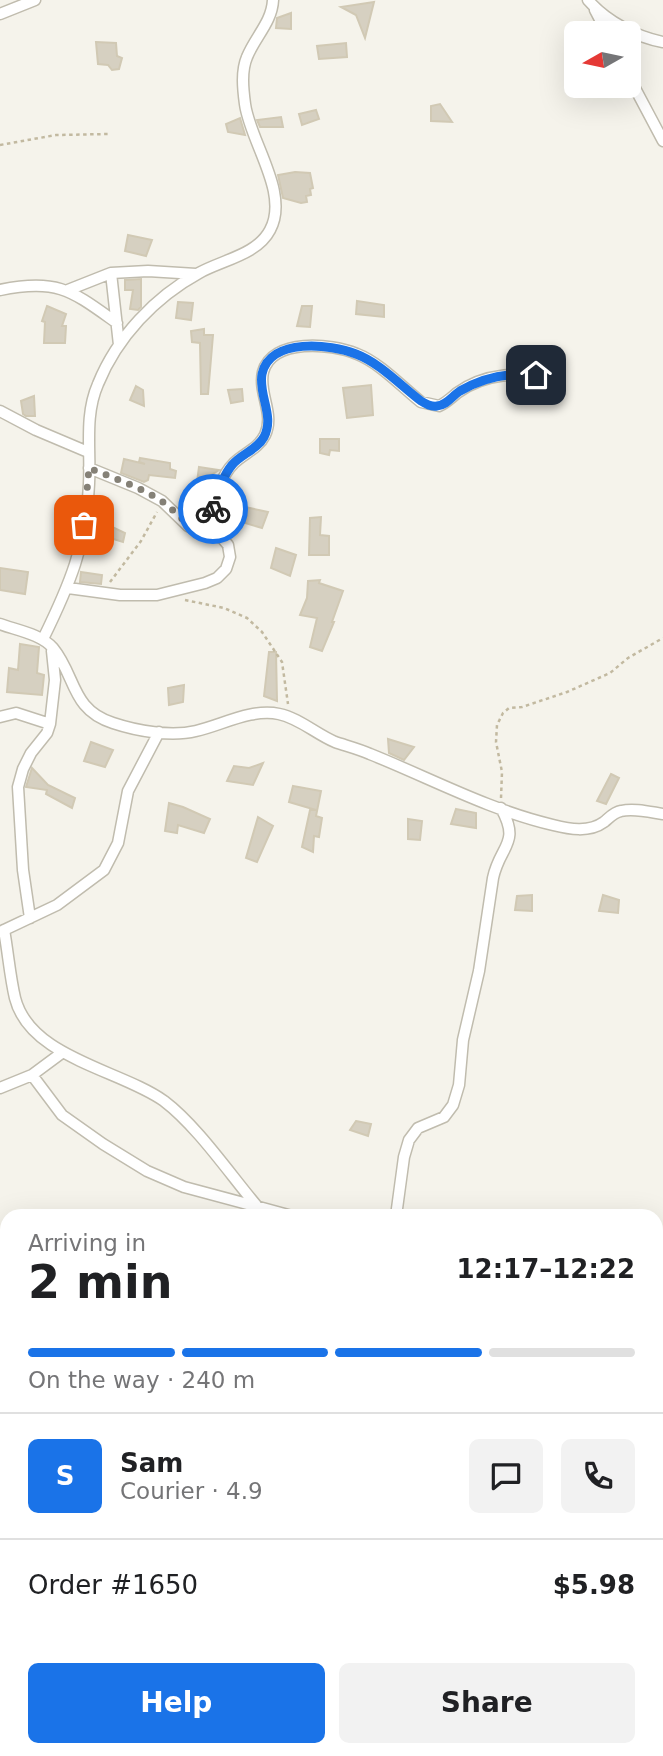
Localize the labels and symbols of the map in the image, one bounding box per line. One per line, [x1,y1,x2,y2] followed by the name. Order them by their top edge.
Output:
[564,21,640,98] north arrow
[506,345,566,405] pin
[178,474,248,544] courier
[54,495,114,555] pin

